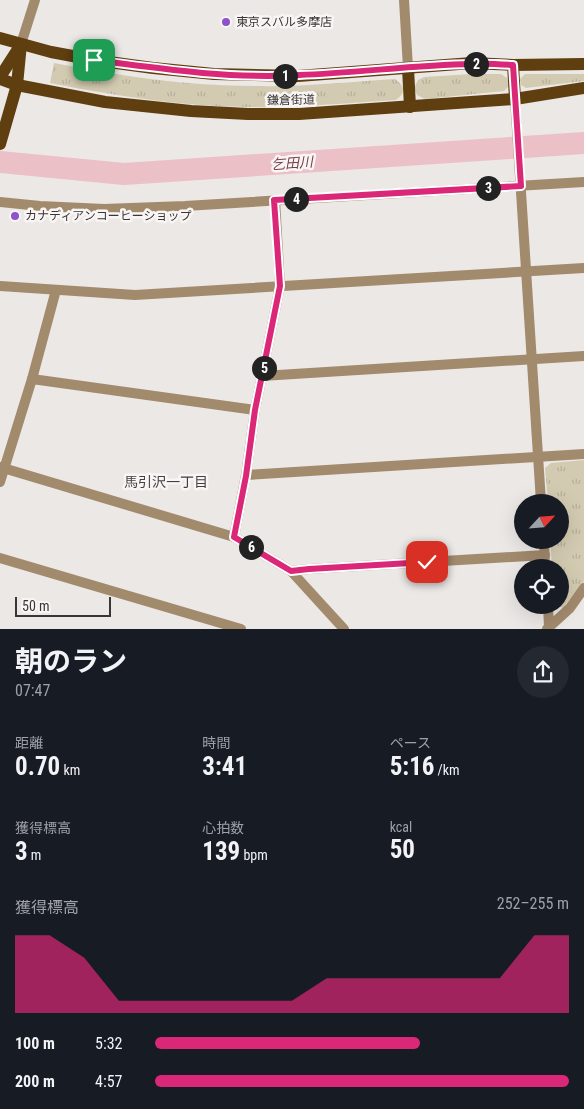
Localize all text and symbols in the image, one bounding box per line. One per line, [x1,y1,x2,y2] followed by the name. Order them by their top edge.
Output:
[236,15,332,29] place label: 東京スバル多摩店
[220,16,232,28] marker: 東京スバル多摩店
[73,39,115,81] pin
[80,46,108,74] icon: arrive
[464,52,488,76] pin: 2
[473,56,480,72] text: 2
[272,64,298,88] pin: 1
[282,68,289,84] text: 1
[267,93,315,107] street label: 鎌倉街道
[270,153,316,172] water label: 乞田川
[476,176,500,200] pin: 3
[485,180,492,196] text: 3
[284,186,308,212] pin: 4
[293,191,300,207] text: 4
[25,209,191,223] place label: カナディアンコーヒーショップ
[9,210,21,222] marker: カナディアンコーヒーショップ
[252,356,276,380] pin: 5
[261,360,268,376] text: 5
[124,474,208,490] district label: 馬引沢一丁目
[514,494,569,549] north arrow
[514,494,569,614] map controls
[238,534,264,560] pin: 6
[248,539,255,555] text: 6
[406,541,448,583] pin
[413,548,441,576] icon: check
[514,559,569,614] button: locate
[15,594,111,617] scale bar
[22,598,50,614] text: 50 m
[15,645,127,678] text: 朝のラン
[517,646,569,698] button: share
[15,681,50,700] text: 07:47
[15,735,43,751] text: 距離
[202,735,230,751] text: 時間
[390,735,431,751] text: ペース
[15,752,60,781] text: 0.70
[202,752,247,781] text: 3:41
[390,752,434,781] text: 5:16
[60,762,80,778] text: km
[434,762,460,778] text: /km
[390,819,412,835] text: kcal
[15,820,71,836] text: 獲得標高
[202,820,244,836] text: 心拍数
[390,835,415,864] text: 50
[15,837,28,866] text: 3
[202,837,240,866] text: 139
[28,847,41,863] text: m
[240,847,268,863] text: bpm
[497,894,569,913] text: 252–255 m
[15,898,79,917] text: 獲得標高
[15,1034,55,1053] text: 100 m
[95,1034,122,1053] text: 5:32
[15,1072,55,1091] text: 200 m
[95,1072,122,1091] text: 4:57

